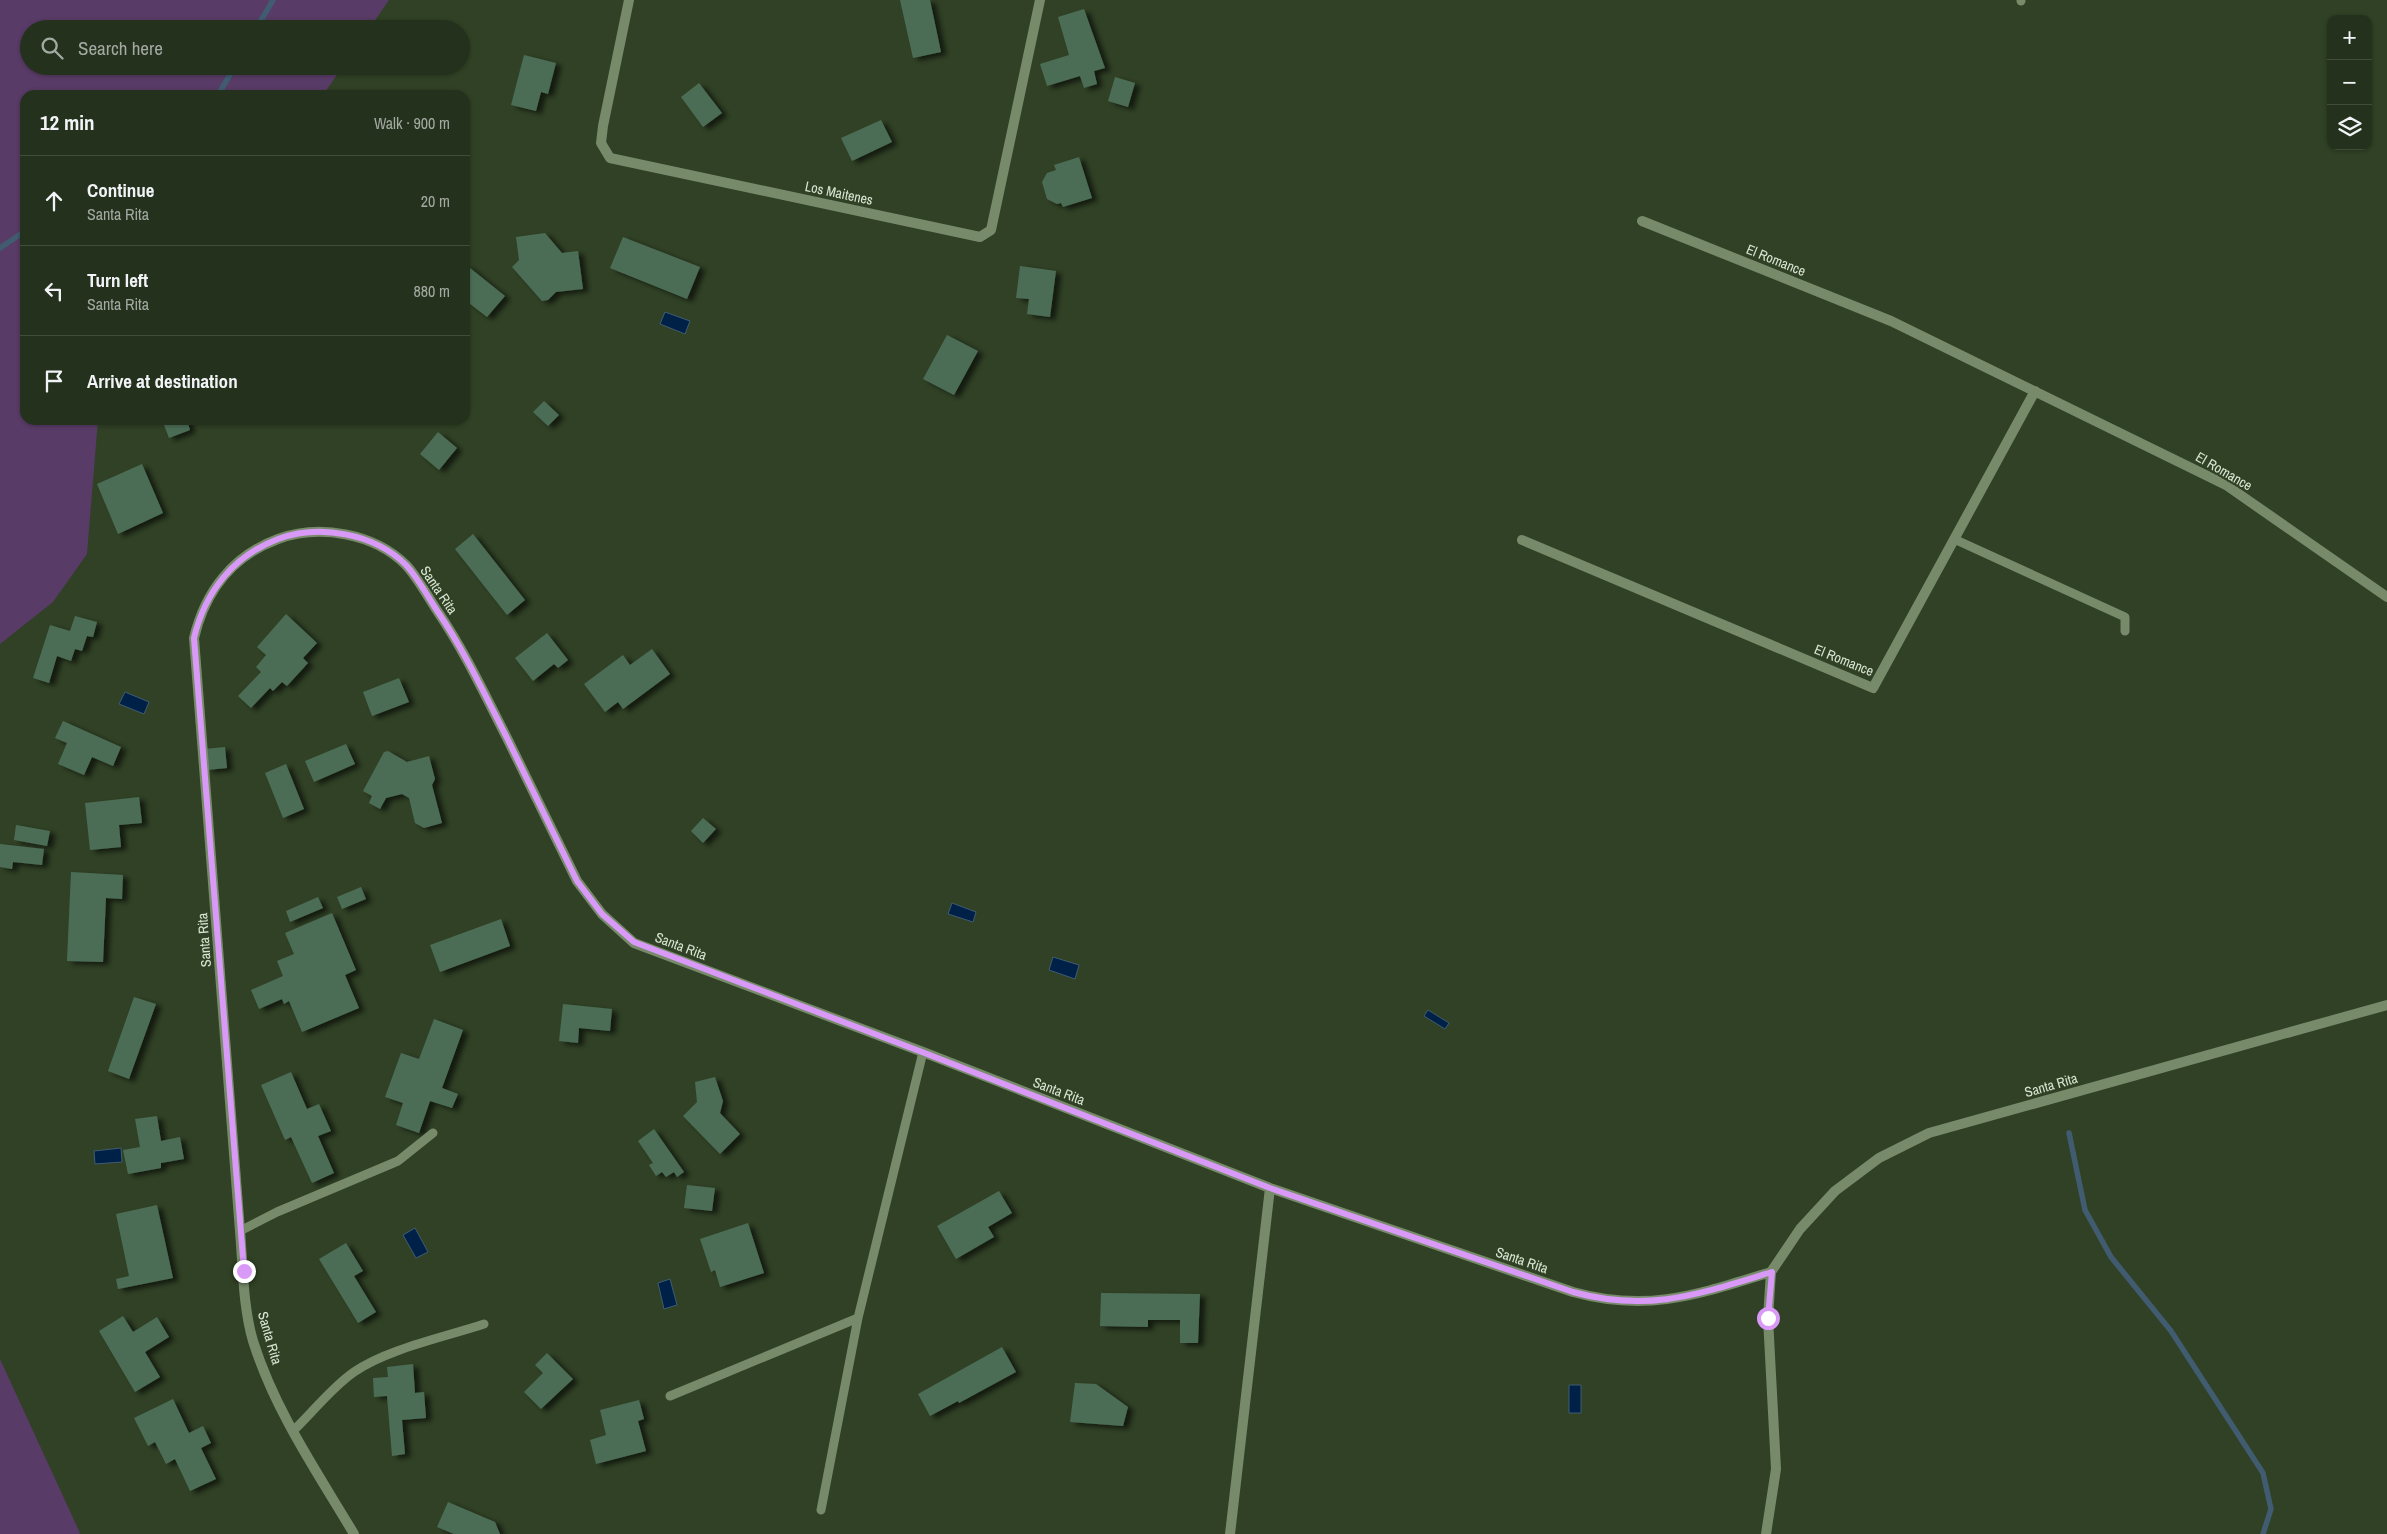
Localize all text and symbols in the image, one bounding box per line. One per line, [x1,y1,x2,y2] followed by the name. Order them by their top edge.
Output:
[2327,15,2372,150] map controls
[2327,15,2372,60] button: +
[20,20,470,75] search box
[38,34,66,62] icon: search
[78,35,163,61] text: Search here
[2327,60,2372,105] button: −
[2327,105,2372,150] button: layers
[40,108,95,137] text: 12 min
[374,112,450,134] text: Walk · 900 m
[87,177,155,203] text: Continue
[803,177,875,209] street label: Los Maitenes
[40,187,68,215] icon: ahead
[421,190,450,212] text: 20 m
[87,203,149,225] text: Santa Rita
[1744,240,1808,280] street label: El Romance
[87,267,148,293] text: Turn left
[40,277,68,305] icon: left
[414,280,450,302] text: 880 m
[87,293,149,315] text: Santa Rita
[40,367,68,395] icon: arrive
[87,368,238,394] text: Arrive at destination
[2192,448,2256,494] street label: El Romance
[416,562,462,618] street label: Santa Rita
[1812,640,1876,680] street label: El Romance
[193,912,215,968] street label: Santa Rita
[652,928,710,964] street label: Santa Rita
[2022,1069,2080,1101] street label: Santa Rita
[1030,1073,1088,1109] street label: Santa Rita
[1493,1243,1551,1278] street label: Santa Rita
[233,1260,256,1283] route end
[1757,1307,1780,1330] route start
[254,1309,286,1367] street label: Santa Rita

